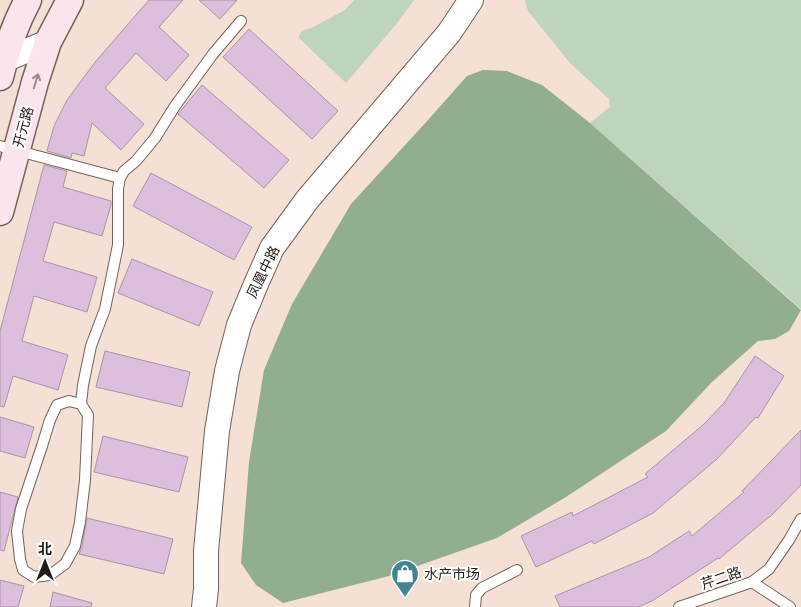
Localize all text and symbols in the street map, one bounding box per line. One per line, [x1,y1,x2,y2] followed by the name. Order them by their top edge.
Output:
[31,73,41,89] one-way arrow
[10,105,37,150] street label: 开元路
[244,243,283,301] street label: 凤凰中路
[20,537,70,587] north arrow
[38,541,52,558] text: 北
[390,559,420,598] shop icon: 水产市场
[699,564,744,593] street label: 芹二路
[424,566,480,583] place label: 水产市场

